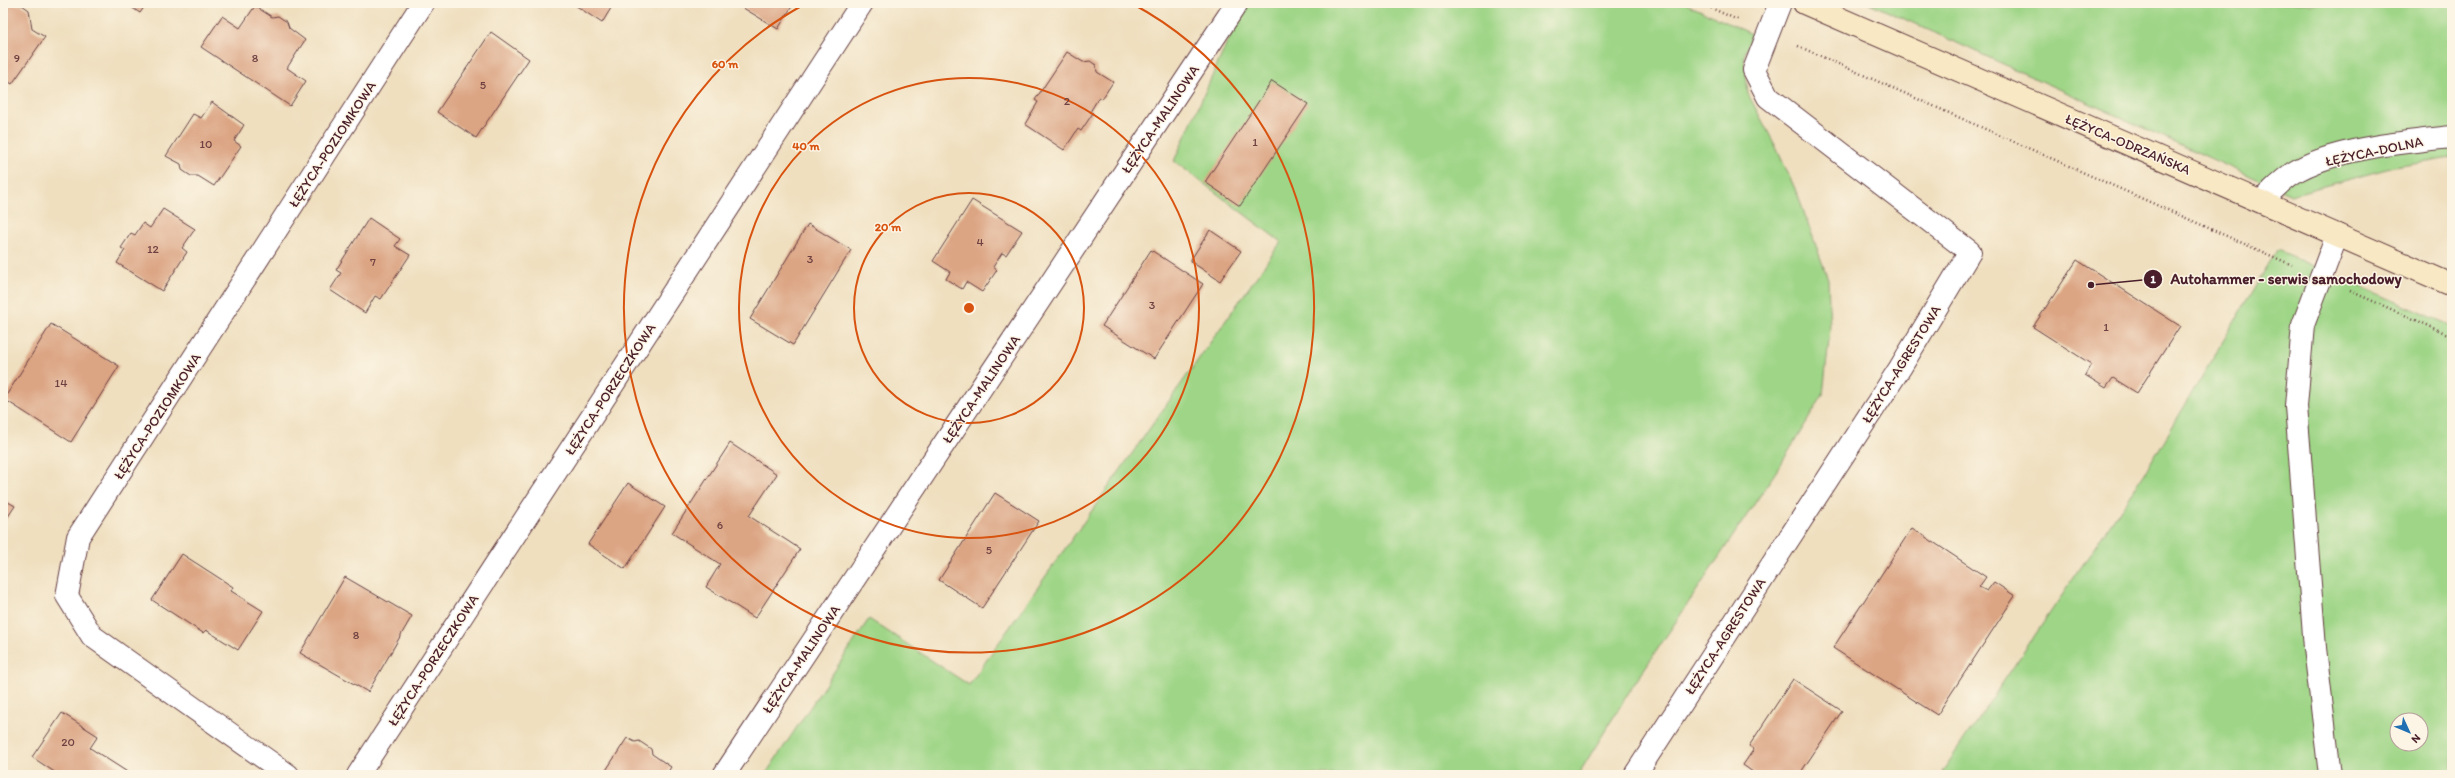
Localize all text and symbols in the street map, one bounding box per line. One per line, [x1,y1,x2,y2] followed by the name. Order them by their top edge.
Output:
[14,51,20,65] house number: 9
[252,51,259,65] house number: 8
[712,57,739,71] text: 60 m
[1118,62,1203,177] street label: ŁĘŻYCA-MALINOWA
[285,78,380,211] street label: ŁĘŻYCA-POZIOMKOWA
[480,78,486,92] house number: 5
[1064,94,1071,108] house number: 2
[2063,110,2193,179] street label: ŁĘŻYCA-ODRZAŃSKA
[2324,133,2425,170] street label: ŁĘŻYCA-DOLNA
[1252,135,1258,149] house number: 1
[200,137,212,151] house number: 10
[792,139,821,153] text: 40 m
[875,220,902,234] text: 20 m
[976,235,984,249] house number: 4
[147,242,160,256] house number: 12
[807,252,814,266] house number: 3
[370,255,376,269] house number: 7
[2143,265,2410,292] callout: Autohammer - serwis samochodowy
[2169,270,2403,289] text: Autohammer - serwis samochodowy
[2150,272,2156,286] text: 1
[1149,298,1156,312] house number: 3
[962,301,976,315] centre of rings
[1858,302,1945,426] street label: ŁĘŻYCA-AGRESTOWA
[561,320,659,458] street label: ŁĘŻYCA-PORZECZKOWA
[2103,320,2109,334] house number: 1
[939,332,1024,447] street label: ŁĘŻYCA-MALINOWA
[110,350,205,483] street label: ŁĘŻYCA-POZIOMKOWA
[55,376,67,390] house number: 14
[717,518,723,532] house number: 6
[986,543,992,557] house number: 5
[1681,575,1770,698] street label: ŁĘŻYCA-AGRESTOWA
[384,591,482,729] street label: ŁĘŻYCA-PORZECZKOWA
[759,602,844,717] street label: ŁĘŻYCA-MALINOWA
[353,628,360,642] house number: 8
[2389,712,2429,752] north arrow
[2409,731,2423,746] text: N
[61,735,75,749] house number: 20

